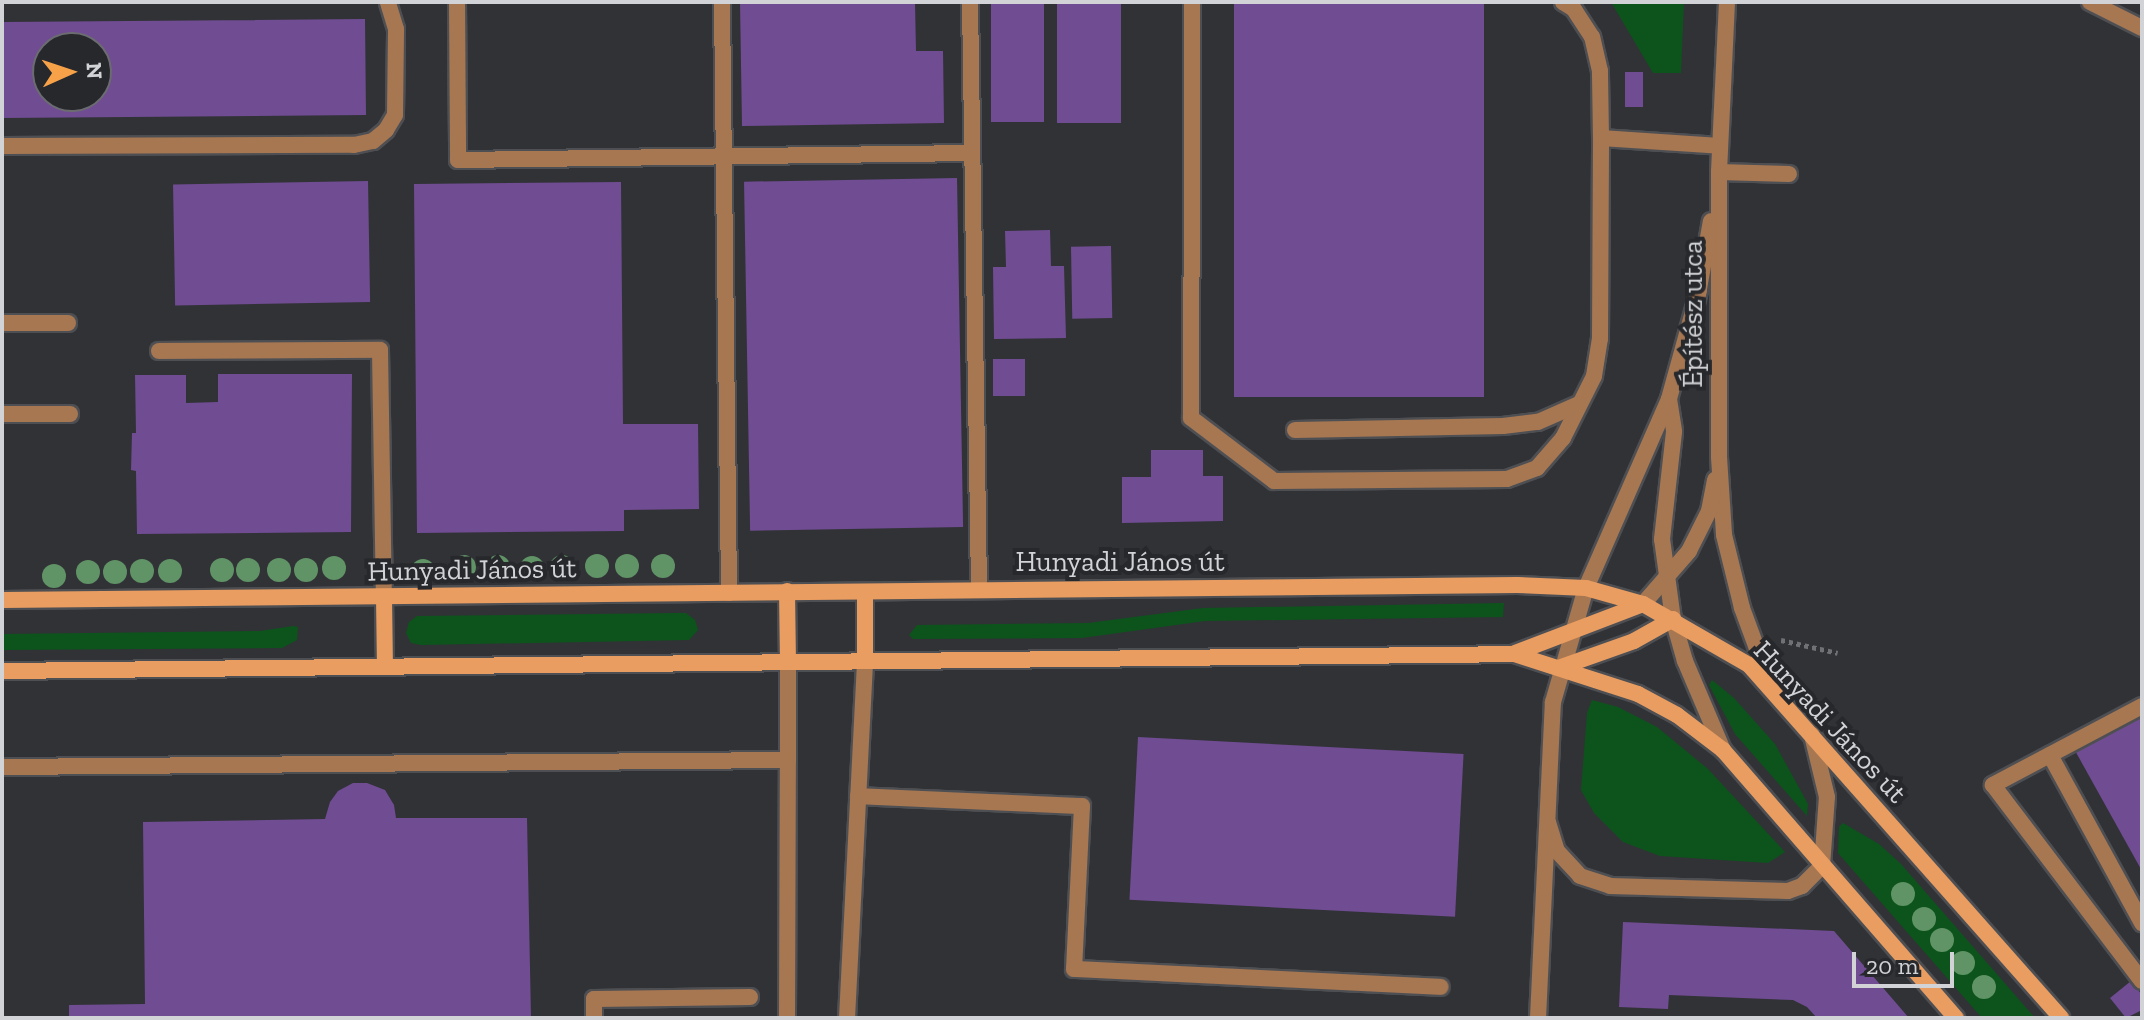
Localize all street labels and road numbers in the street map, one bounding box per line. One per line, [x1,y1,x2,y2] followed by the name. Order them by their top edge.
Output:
[1676,240,1710,388] street label: Építész utca
[1015,545,1225,579] street label: Hunyadi János út
[367,551,577,589] street label: Hunyadi János út
[1746,634,1914,810] street label: Hunyadi János út

